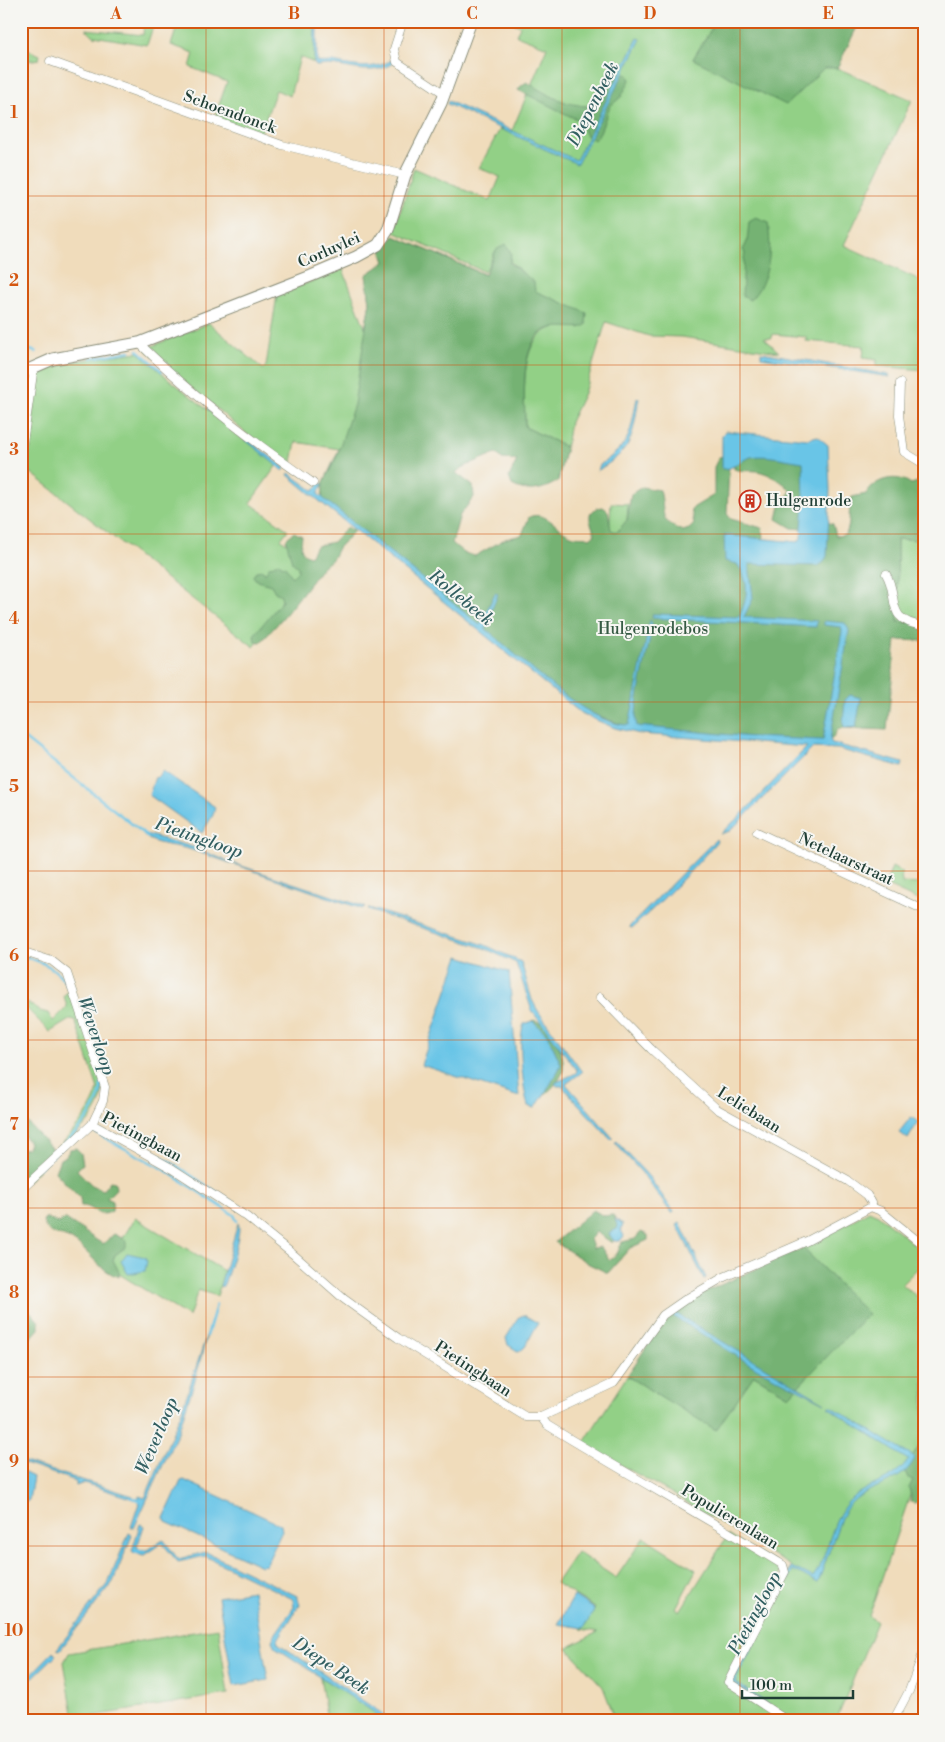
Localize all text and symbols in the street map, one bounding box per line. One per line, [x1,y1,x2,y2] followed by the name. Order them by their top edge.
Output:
[109,4,122,24] text: A
[288,4,300,24] text: B
[466,4,478,24] text: C
[644,4,657,24] text: D
[822,4,834,24] text: E
[561,58,624,151] water label: Diepenbeek
[181,86,281,139] street label: Schoendonck
[10,103,18,123] text: 1
[295,227,363,273] street label: Corluylei
[9,271,19,291] text: 2
[9,440,19,460] text: 3
[738,489,762,513] building icon: Hulgenrode
[766,491,851,511] place label: Hulgenrode
[423,564,498,631] water label: Rollebeek
[9,609,20,629] text: 4
[598,619,708,639] park label: Hulgenrodebos
[9,777,19,797] text: 5
[151,812,246,864] water label: Pietingloop
[795,828,897,890] street label: Netelaarstraat
[9,946,19,966] text: 6
[72,993,120,1079] water label: Weverloop
[713,1083,785,1138] street label: Leliebaan
[98,1108,186,1167] street label: Pietingbaan
[9,1115,19,1135] text: 7
[9,1283,19,1303] text: 8
[431,1337,516,1402] street label: Pietingbaan
[130,1394,184,1478] water label: Weverloop
[9,1452,19,1472] text: 9
[678,1480,783,1554] street label: Populierenlaan
[723,1567,787,1660] water label: Pietingloop
[5,1621,23,1641] text: 10
[287,1631,374,1700] water label: Diepe Beek
[742,1667,854,1699] scale bar
[750,1676,792,1695] text: 100 m

